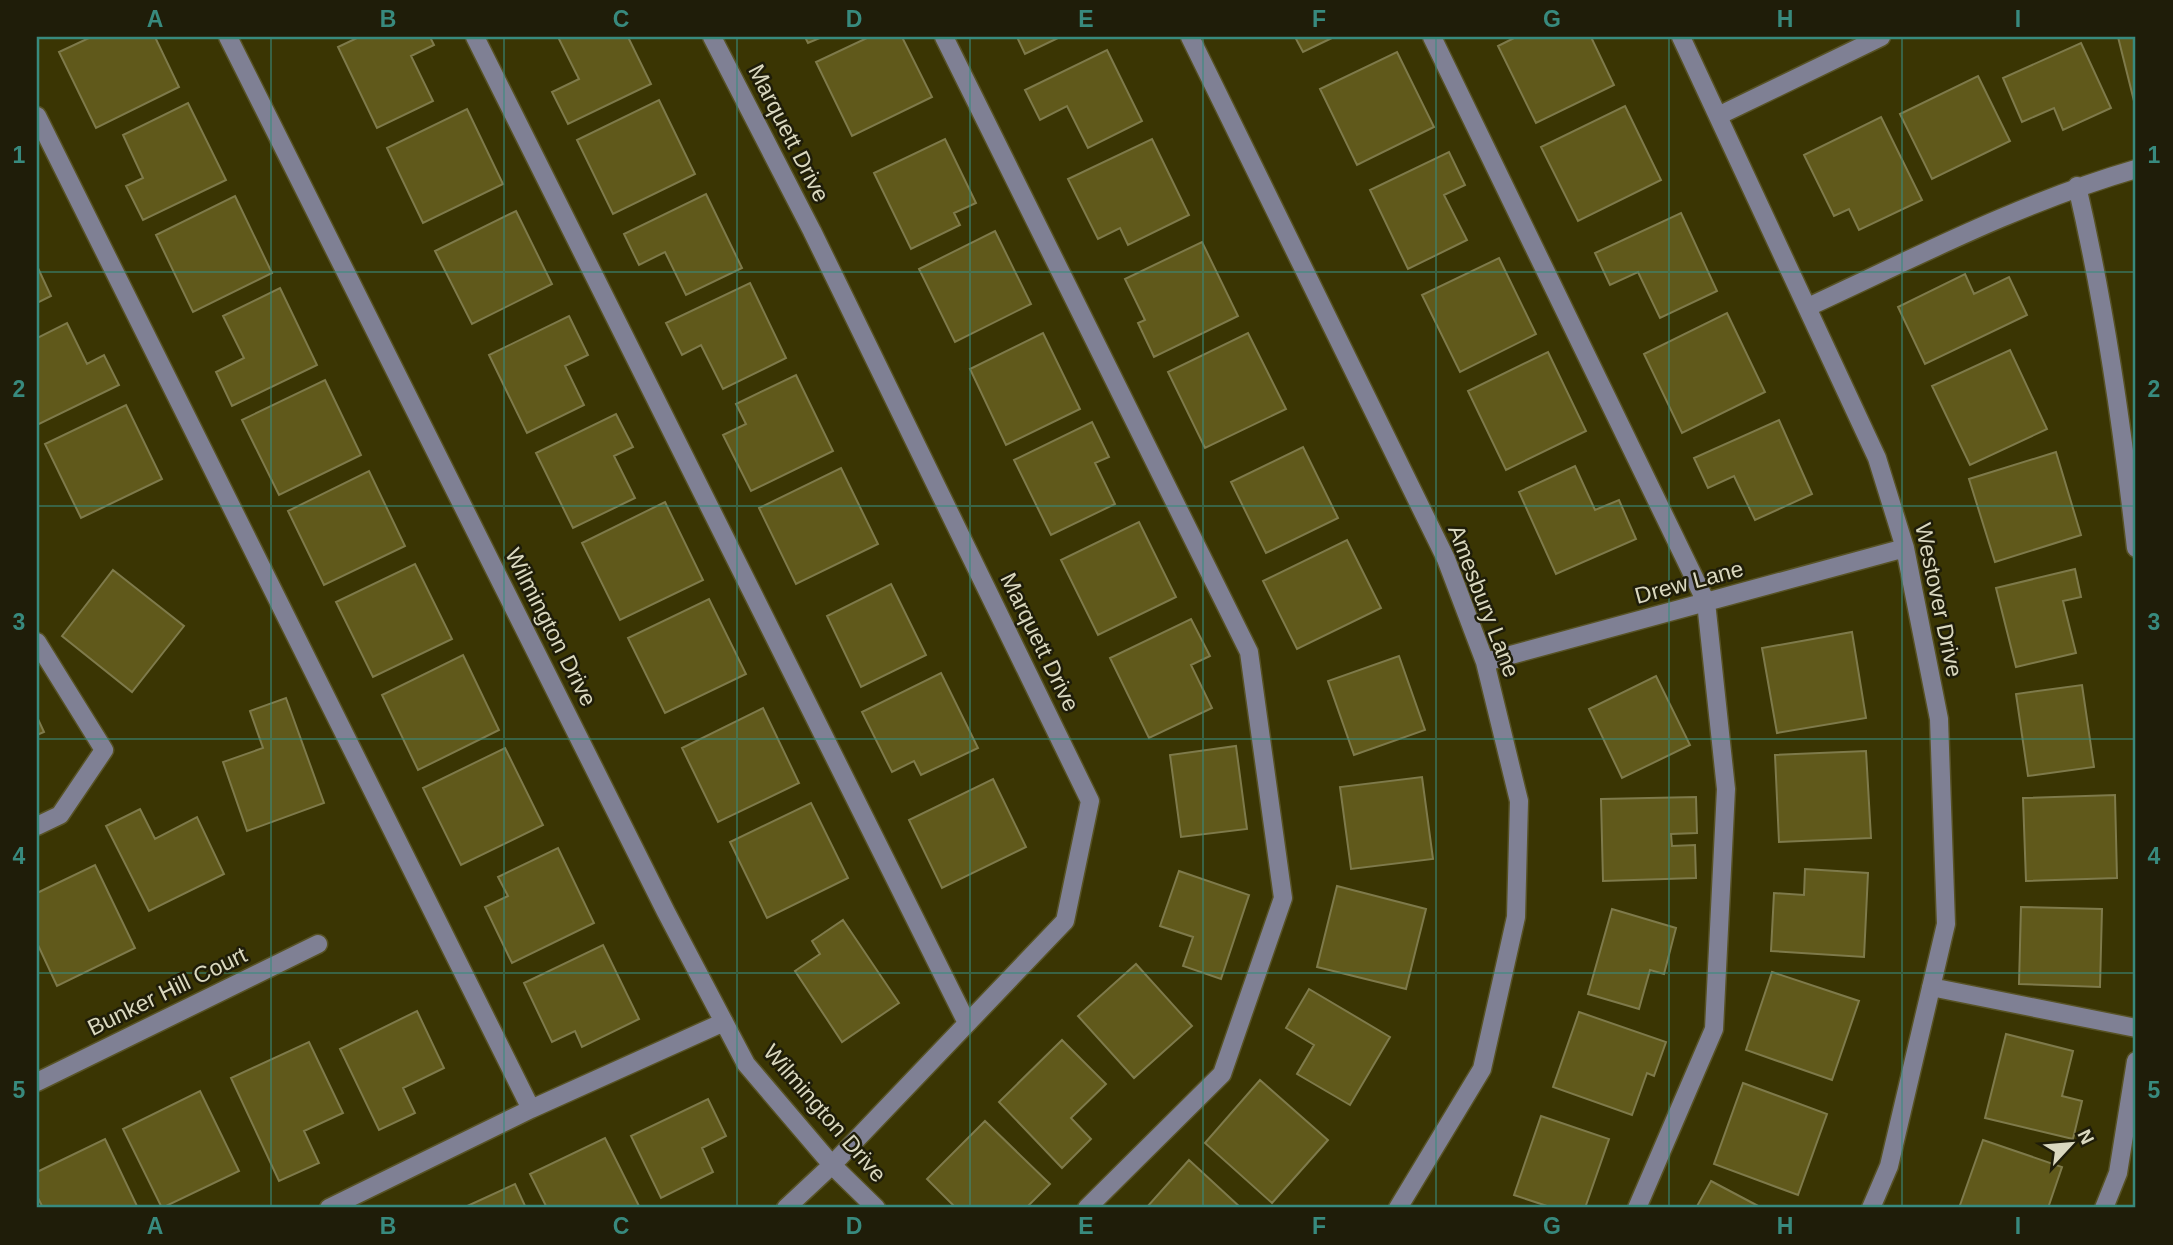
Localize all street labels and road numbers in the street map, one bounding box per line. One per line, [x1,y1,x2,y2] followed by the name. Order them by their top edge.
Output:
[743,60,835,206] street label: Marquett Drive
[1443,521,1525,681] street label: Amesbury Lane
[1910,521,1968,679] street label: Westover Drive
[500,544,602,710] street label: Wilmington Drive
[1632,555,1746,609] street label: Drew Lane
[995,569,1085,715] street label: Marquett Drive
[83,941,251,1041] street label: Bunker Hill Court
[758,1039,892,1187] street label: Wilmington Drive

